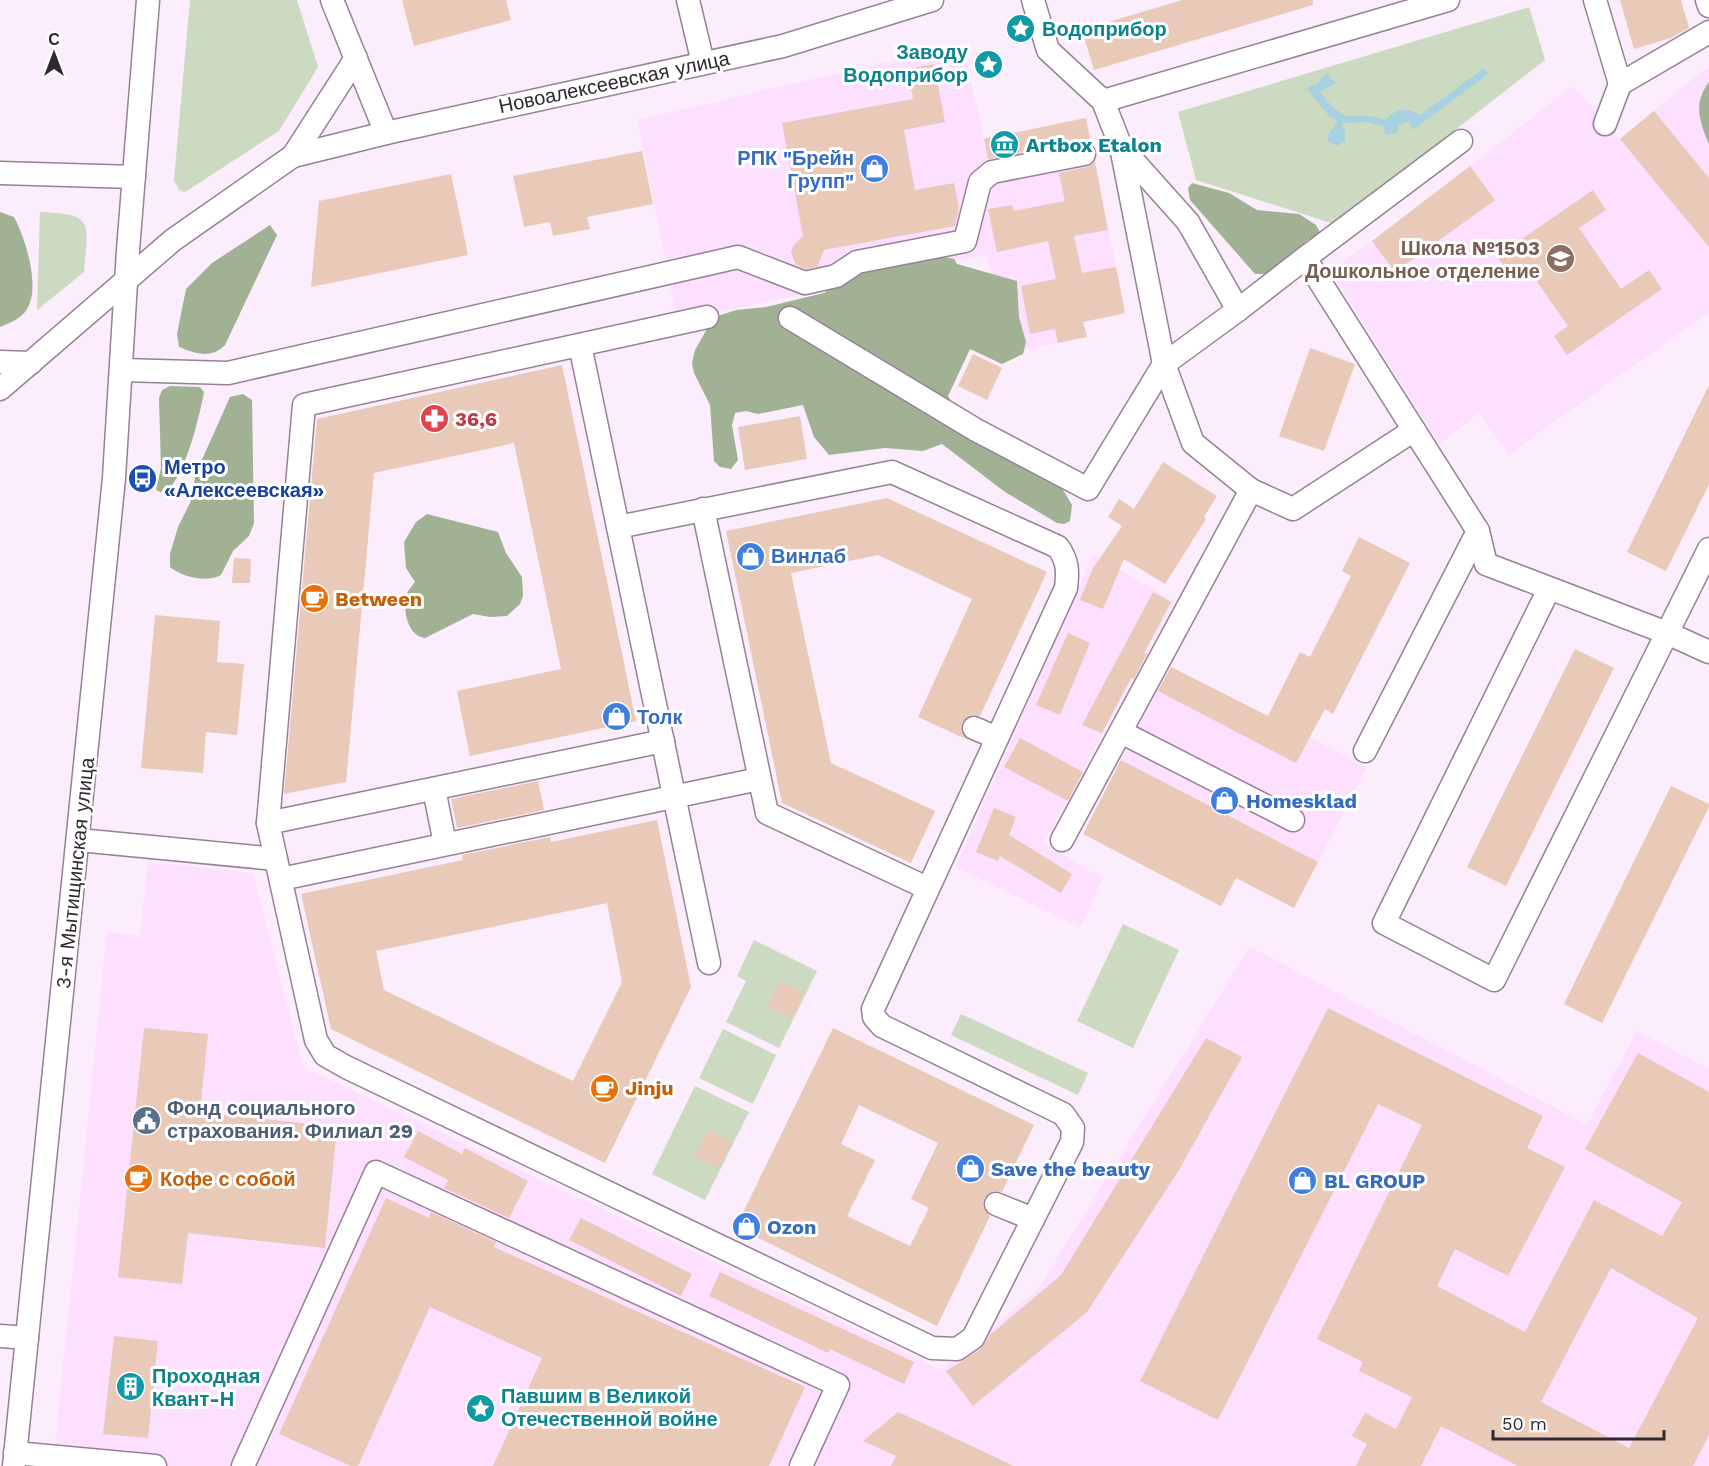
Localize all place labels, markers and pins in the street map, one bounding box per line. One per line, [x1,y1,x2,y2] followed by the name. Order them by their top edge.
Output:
[1005,13,1037,45] place icon: Водоприбор
[1042,17,1167,41] place label: Водоприбор
[843,40,969,87] place label: Заводу Водоприбор
[973,48,1005,80] place icon: Заводу Водоприбор
[989,129,1021,161] museum icon: Artbox Etalon
[1026,133,1162,157] place label: Artbox Etalon
[737,146,854,193] place label: РПК "Брейн Групп"
[859,153,891,185] shop icon: РПК "Брейн Групп"
[1305,236,1540,283] place label: Школа №1503 Дошкольное отделение
[1545,243,1577,275] school or university icon: Школа №1503 Дошкольное отделение
[418,403,450,435] pharmacy icon: 36,6
[455,407,497,431] place label: 36,6
[164,455,325,502] place label: Метро «Алексеевская»
[127,463,159,495] bus stop icon: Метро «Алексеевская»
[734,540,766,572] shop icon: Винлаб
[771,544,846,568] place label: Винлаб
[298,583,330,615] cafe icon: Between
[335,587,422,611] place label: Between
[600,701,632,733] shop icon: Толк
[637,705,683,729] place label: Толк
[1209,785,1241,817] shop icon: Homesklad
[1246,789,1357,813] place label: Homesklad
[588,1072,620,1104] cafe icon: Jinju
[625,1076,674,1100] place label: Jinju
[167,1096,413,1143] place label: Фонд социального страхования. Филиал 29
[130,1104,162,1136] public building icon: Фонд социального страхования. Филиал 29
[954,1153,986,1185] shop icon: Save the beauty
[991,1157,1151,1181] place label: Save the beauty
[123,1163,155,1195] cafe icon: Кофе с собой
[1287,1165,1319,1197] shop icon: BL GROUP
[160,1167,296,1191] place label: Кофе с собой
[1324,1169,1425,1193] place label: BL GROUP
[730,1211,762,1243] shop icon: Ozon
[767,1215,816,1239] place label: Ozon
[152,1364,260,1411] place label: Проходная Квант-Н
[115,1371,147,1403] building icon: Проходная Квант-Н
[501,1384,718,1431] place label: Павшим в Великой Отечественной войне
[464,1392,496,1424] place icon: Павшим в Великой Отечественной войне

